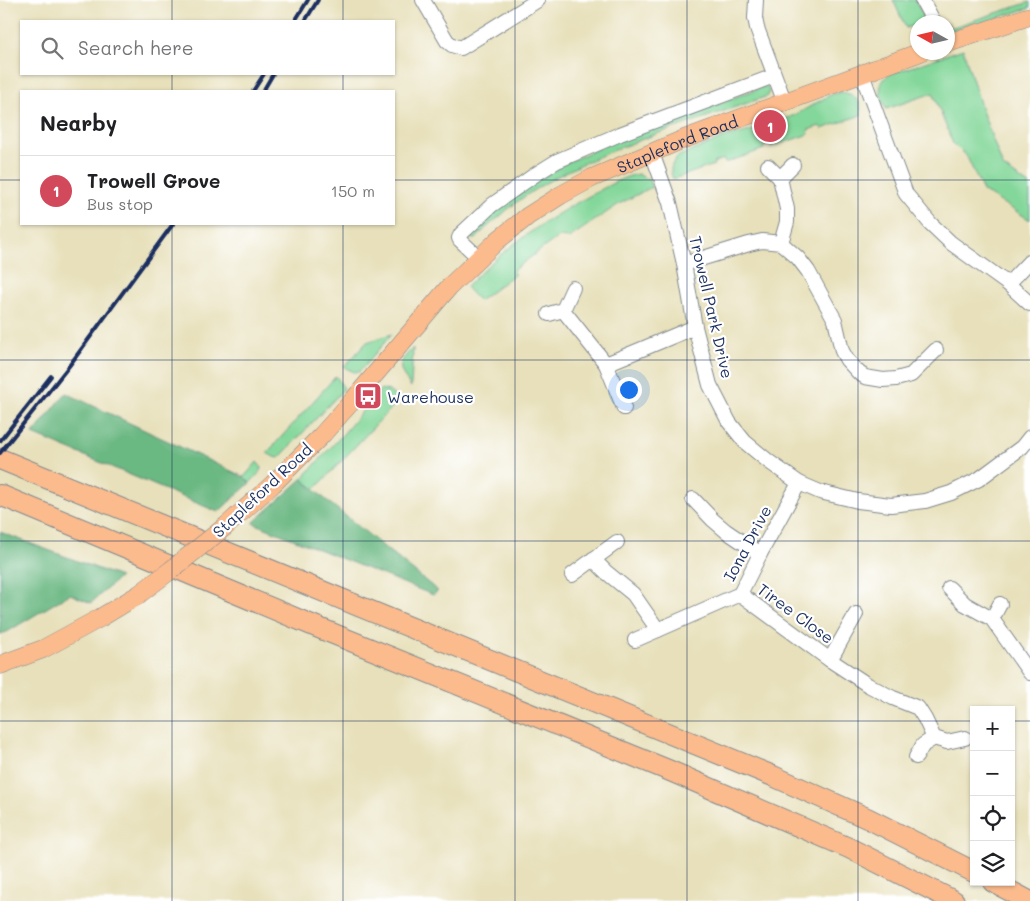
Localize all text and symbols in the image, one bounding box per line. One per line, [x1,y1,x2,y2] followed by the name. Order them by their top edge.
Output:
[910,15,955,60] north arrow
[20,20,395,75] search box
[38,34,66,62] icon: search
[78,35,194,60] text: Search here
[754,107,786,145] pin: 1
[40,109,117,136] text: Nearby
[613,110,740,177] street label: Stapleford Road
[87,168,220,193] text: Trowell Grove
[52,180,60,201] text: 1
[331,180,375,201] text: 150 m
[87,193,153,214] text: Bus stop
[685,234,739,380] street label: Trowell Park Drive
[616,377,642,403] your location
[353,381,383,411] bus stop icon: Warehouse
[387,386,474,407] place label: Warehouse
[208,438,316,542] street label: Stapleford Road
[718,502,776,584] street label: Iona Drive
[754,578,838,648] street label: Tiree Close
[970,706,1015,886] map controls
[970,706,1015,751] button: +
[970,751,1015,796] button: −
[970,796,1015,841] button: locate
[970,841,1015,886] button: layers

